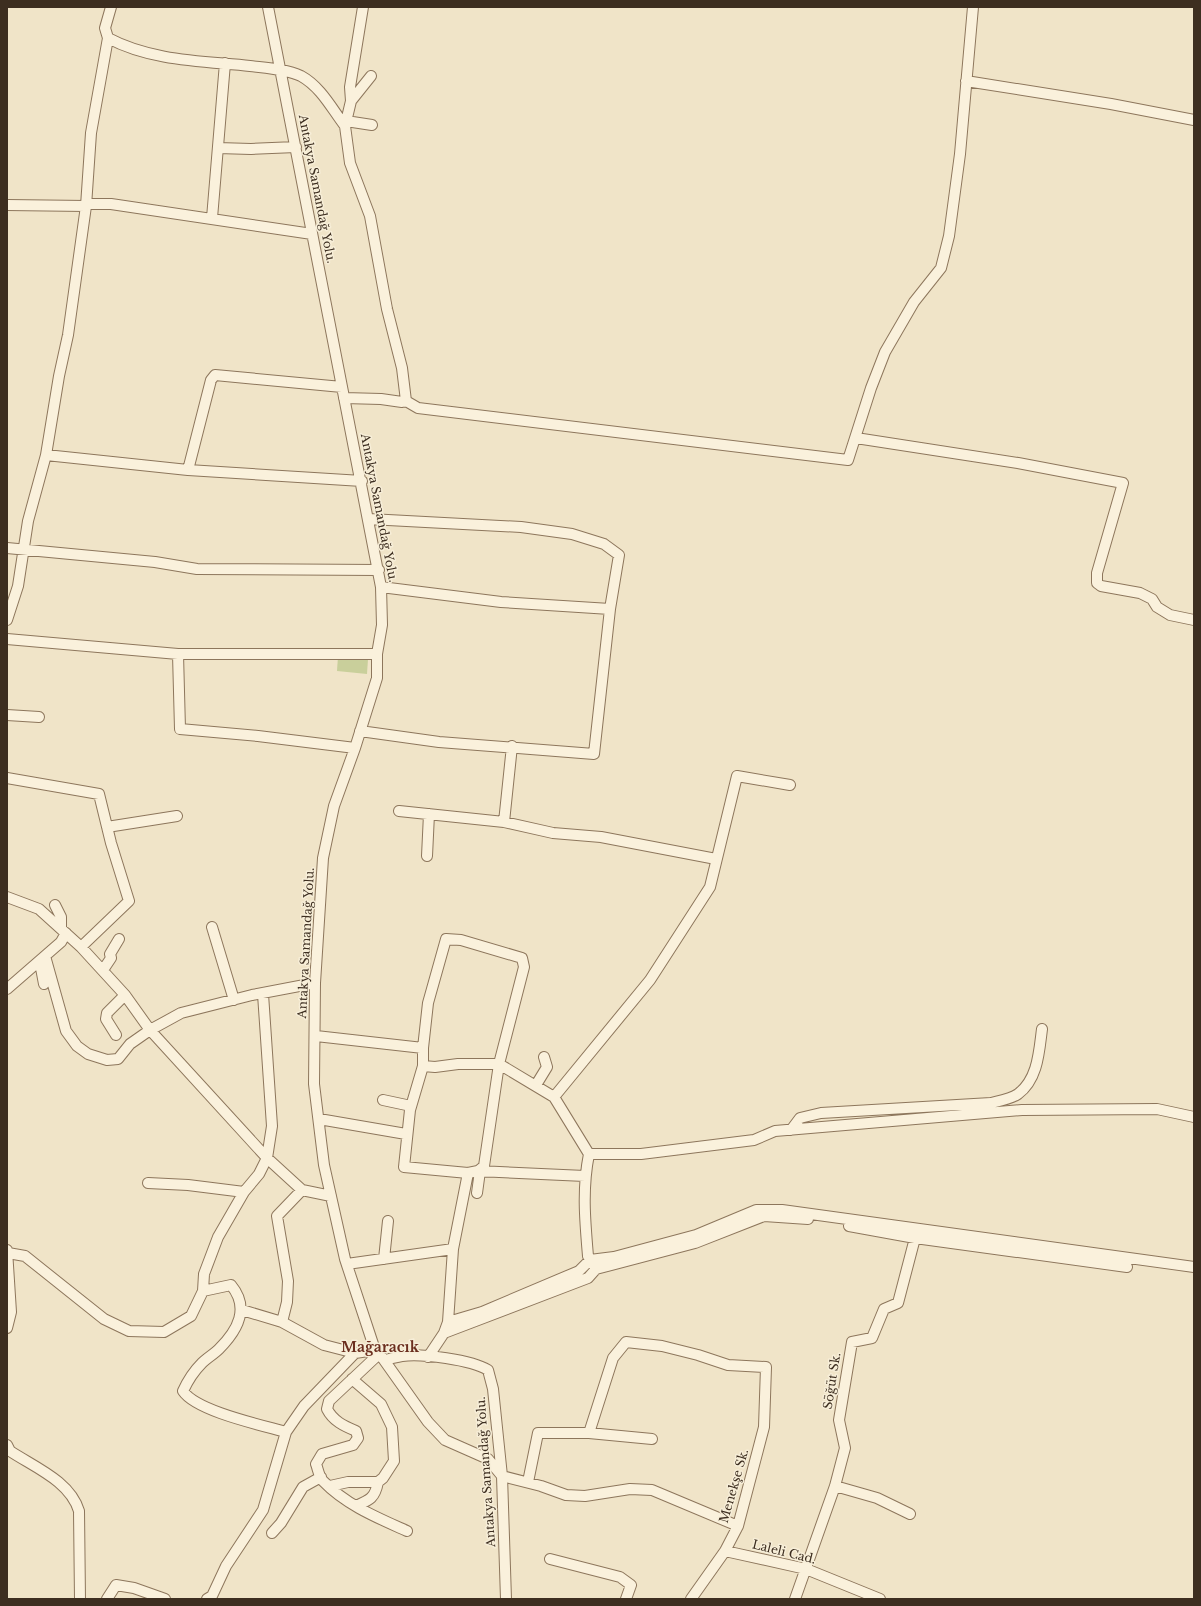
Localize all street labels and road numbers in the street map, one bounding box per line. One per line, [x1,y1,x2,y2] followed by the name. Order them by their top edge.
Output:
[296,112,339,265] street label: Antakya Samandağ Yolu.
[358,431,401,584] street label: Antakya Samandağ Yolu.
[294,867,317,1020] street label: Antakya Samandağ Yolu.
[820,1352,843,1410] street label: Söğüt Sk.
[473,1396,498,1549] street label: Antakya Samandağ Yolu.
[716,1447,751,1525] street label: Menekşe Sk.
[751,1536,818,1567] street label: Laleli Cad.

